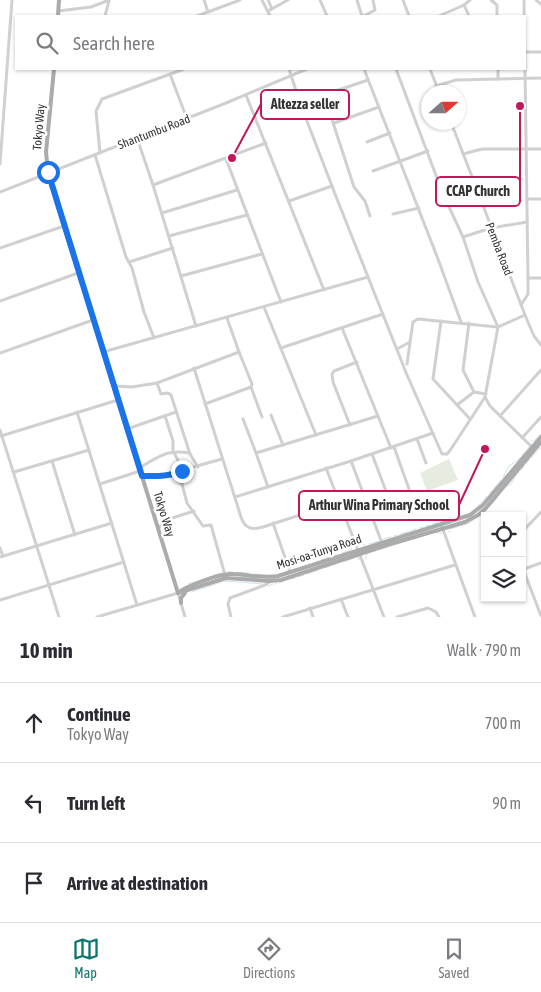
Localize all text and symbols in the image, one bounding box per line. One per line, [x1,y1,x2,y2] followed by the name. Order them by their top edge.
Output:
[15,15,526,70] search box
[33,29,61,57] icon: search
[73,32,155,54] text: Search here
[421,85,466,130] north arrow
[261,90,349,119] callout: Altezza seller
[270,96,340,112] text: Altezza seller
[30,103,48,151] street label: Tokyo Way
[116,112,192,152] street label: Shantumbu Road
[37,161,60,184] route start
[436,177,520,206] callout: CCAP Church
[446,183,510,199] text: CCAP Church
[482,221,516,277] street label: Pemba Road
[171,460,194,483] route end
[151,490,177,538] street label: Tokyo Way
[299,491,459,520] callout: Arthur Wina Primary School
[308,497,449,513] text: Arthur Wina Primary School
[481,512,526,602] map controls
[481,512,526,557] button: locate
[275,532,363,572] street label: Mosi-oa-Tunya Road
[481,557,526,602] button: layers
[20,638,73,662] text: 10 min
[447,641,521,659] text: Walk · 790 m
[67,703,131,725] text: Continue
[20,709,48,737] icon: ahead
[485,714,521,732] text: 700 m
[67,725,129,743] text: Tokyo Way
[20,789,48,817] icon: left
[67,792,125,814] text: Turn left
[492,794,521,812] text: 90 m
[20,869,48,897] icon: arrive
[67,872,208,894] text: Arrive at destination
[72,935,100,981] tab: Map
[243,935,295,981] tab: Directions
[438,935,469,981] tab: Saved

